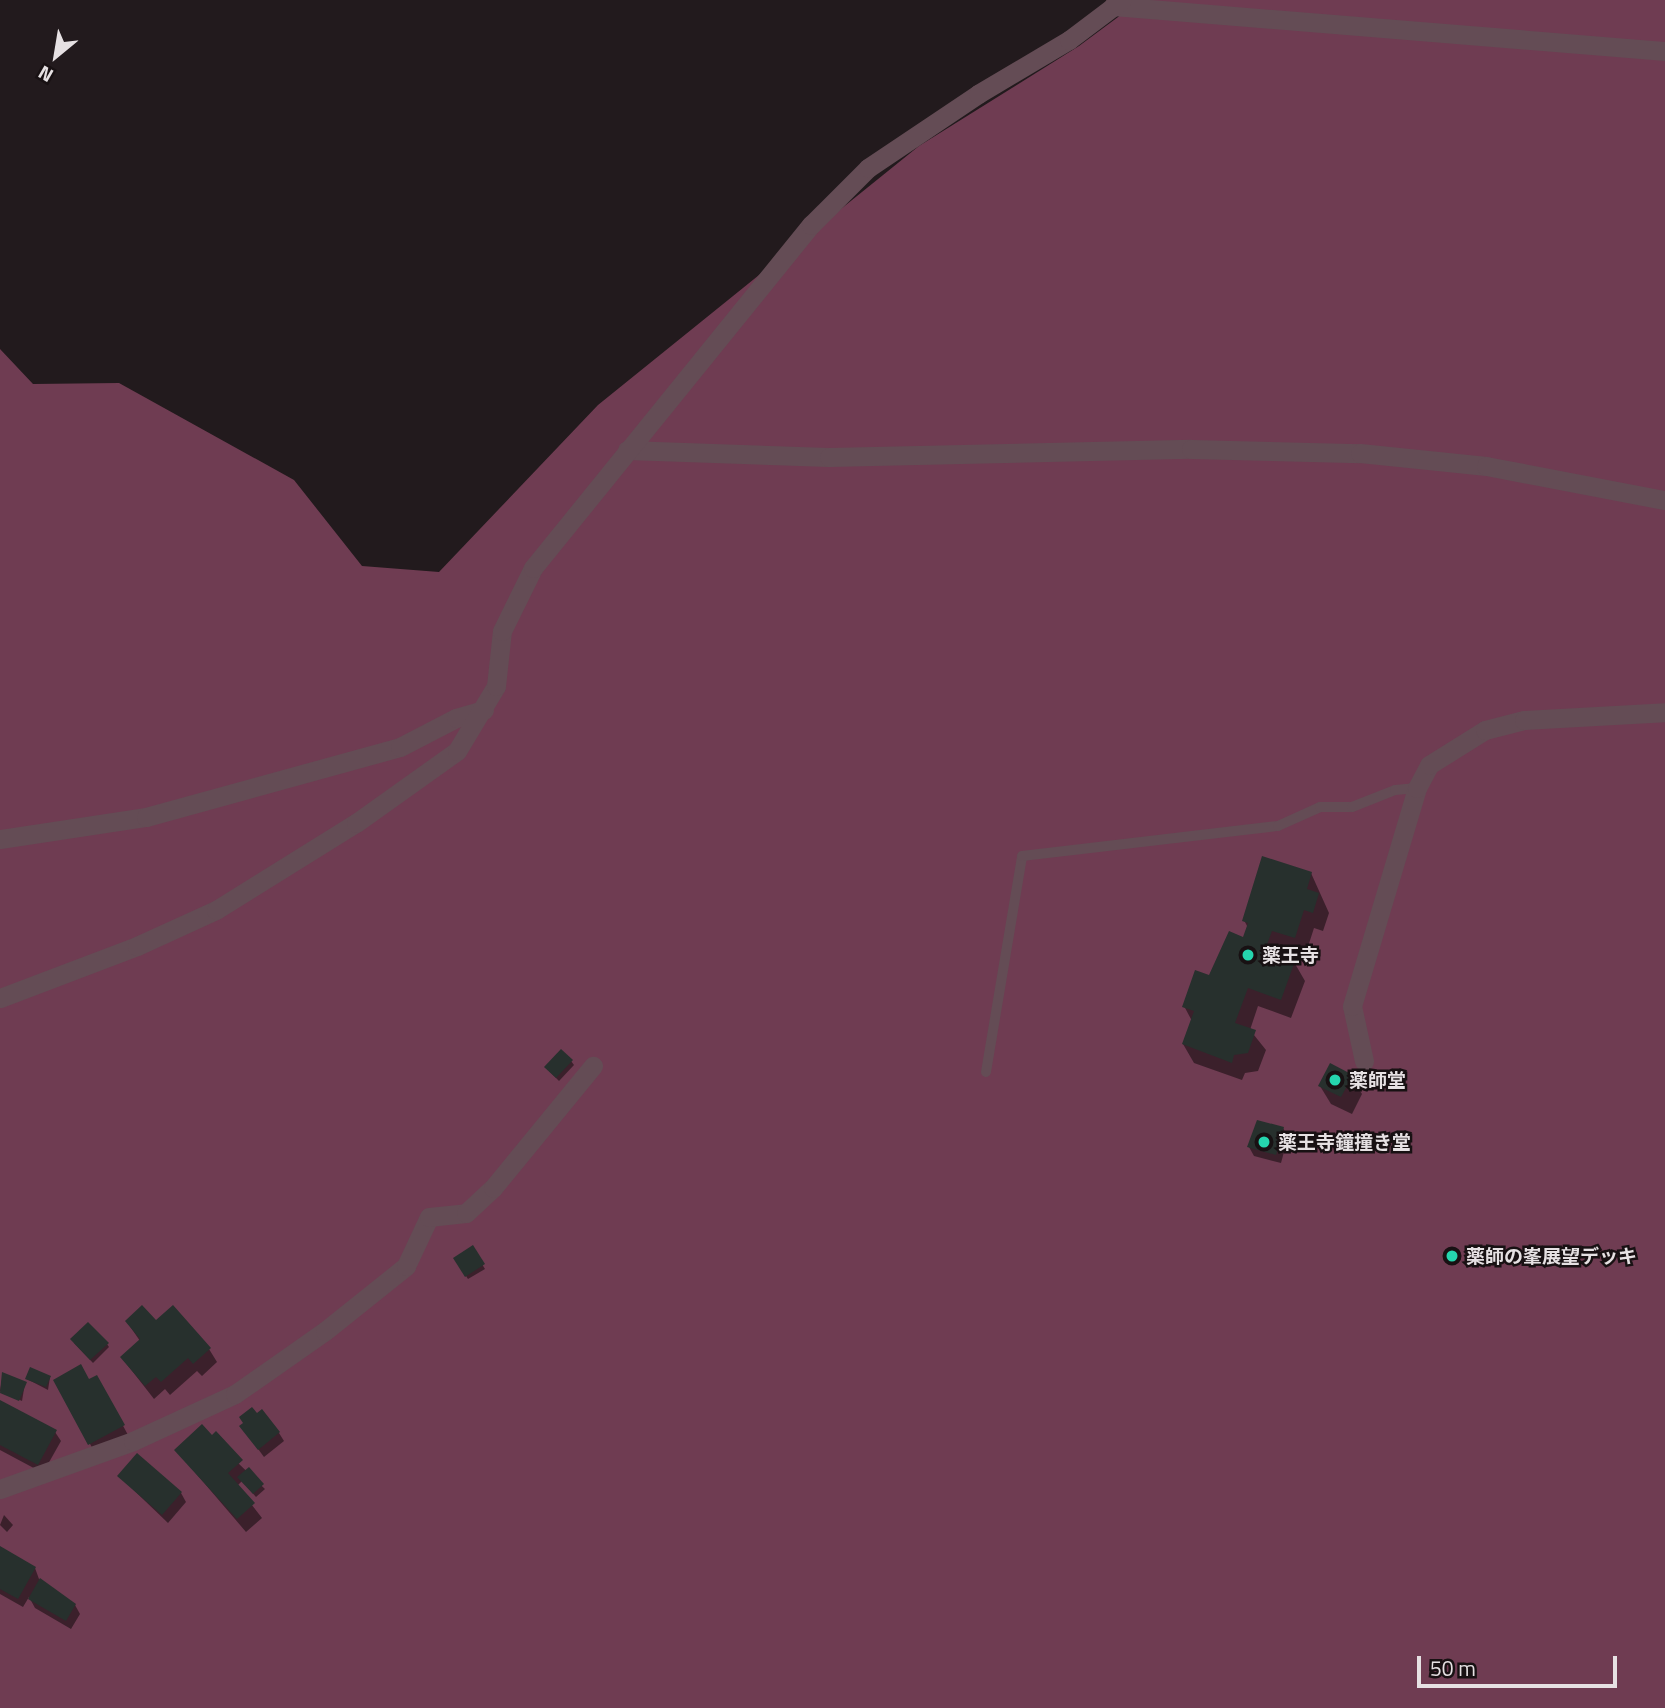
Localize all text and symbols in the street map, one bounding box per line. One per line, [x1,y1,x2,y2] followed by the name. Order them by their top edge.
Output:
[21,21,91,91] north arrow
[32,59,58,90] text: N
[1262,944,1319,966] place label: 薬王寺
[1240,947,1256,963] marker: 薬王寺
[1349,1069,1406,1091] place label: 薬師堂
[1327,1072,1343,1088] marker: 薬師堂
[1278,1131,1411,1153] place label: 薬王寺鐘撞き堂
[1256,1134,1272,1150] marker: 薬王寺鐘撞き堂
[1466,1245,1637,1267] place label: 薬師の峯展望デッキ
[1444,1248,1460,1264] marker: 薬師の峯展望デッキ
[1420,1642,1620,1686] scale bar
[1430,1652,1476,1684] text: 50 m

